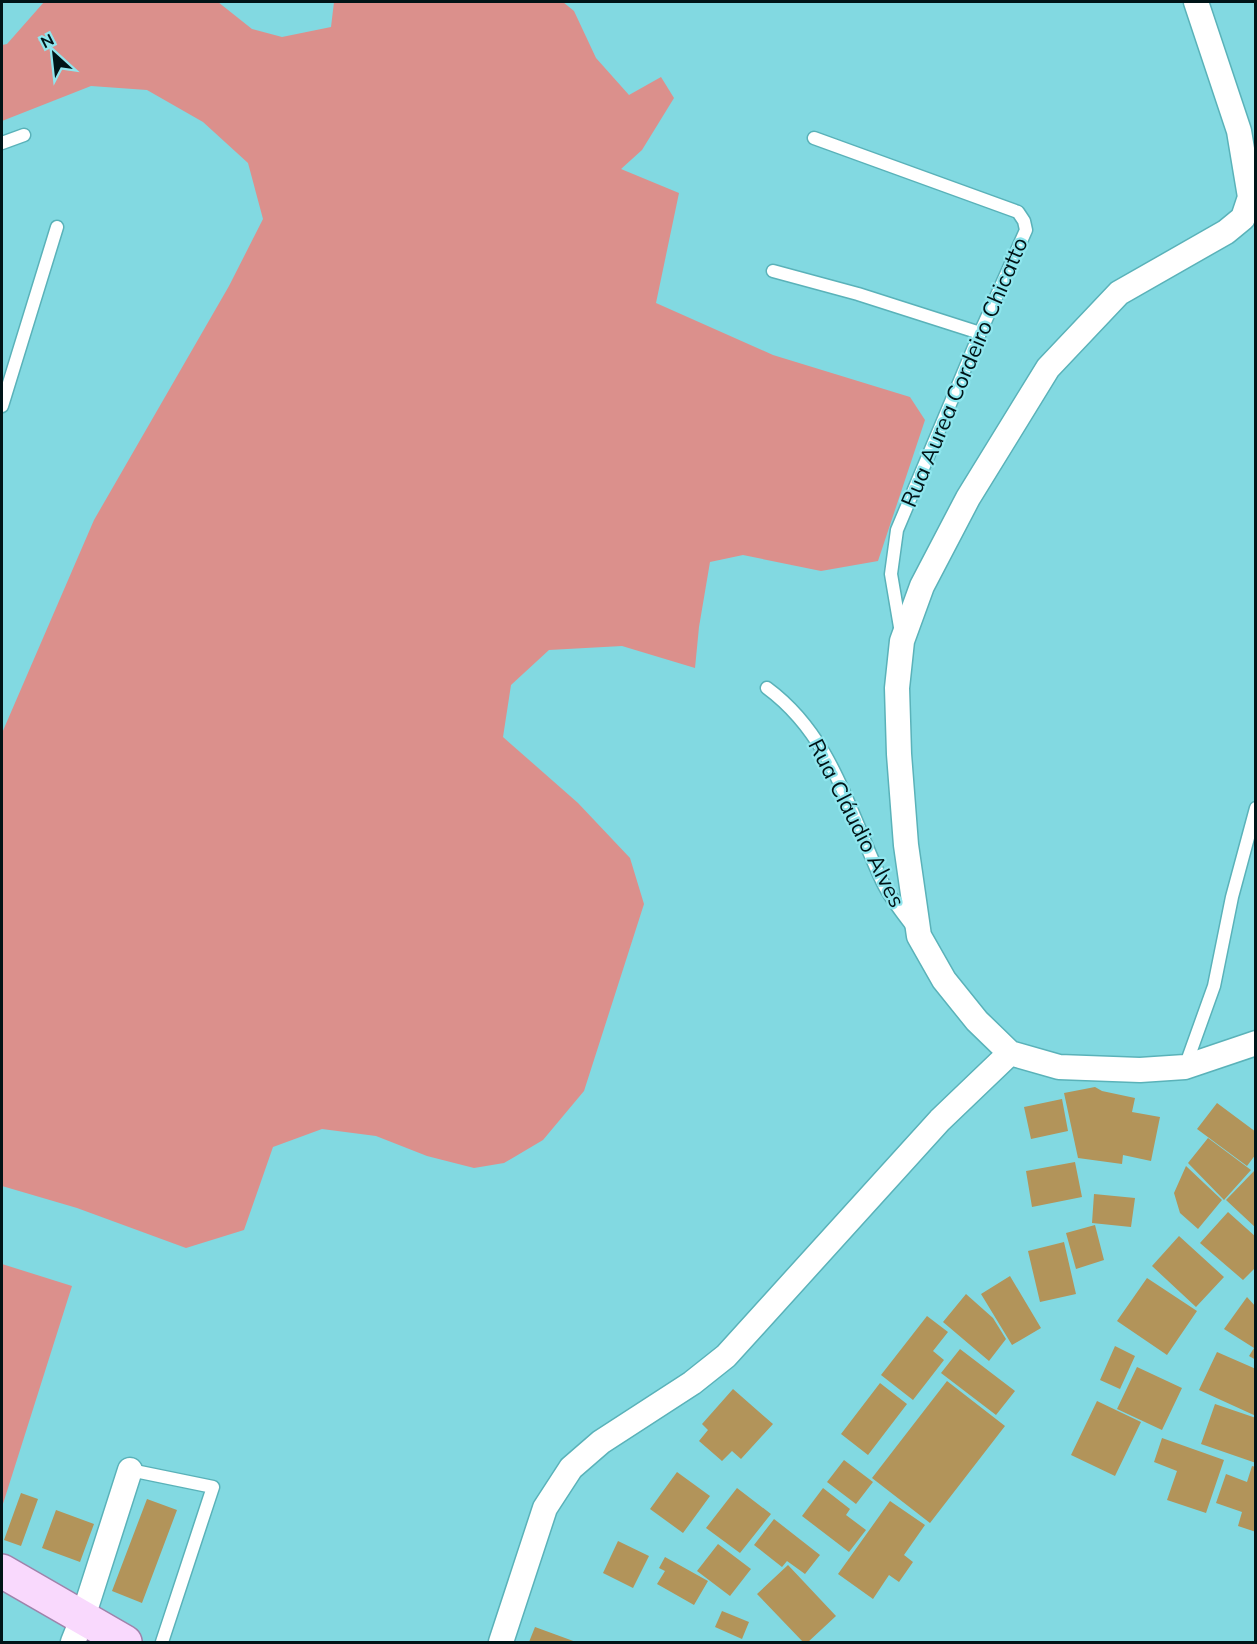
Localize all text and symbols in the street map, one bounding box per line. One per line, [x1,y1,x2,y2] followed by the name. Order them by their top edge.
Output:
[24,24,84,84] north arrow
[37,29,57,52] text: N
[894,233,1034,511] street label: Rua Aurea Cordeiro Chicatto
[802,734,912,912] street label: Rua Cláudio Alves

